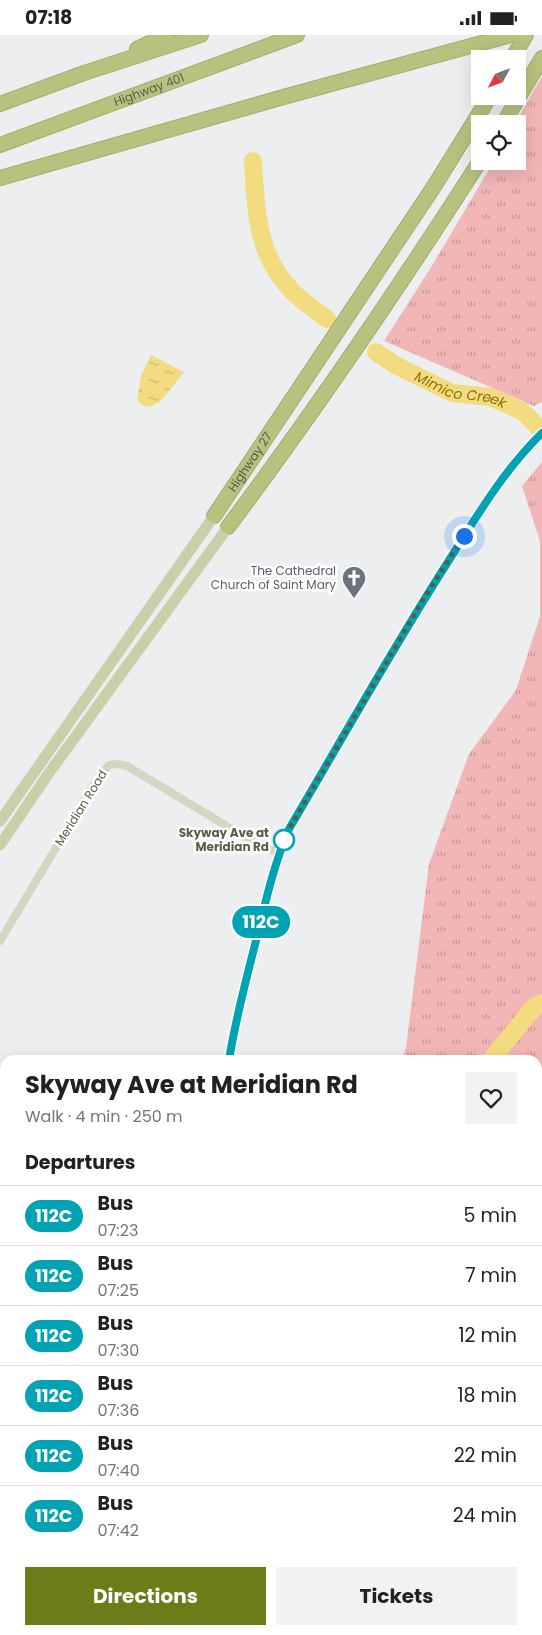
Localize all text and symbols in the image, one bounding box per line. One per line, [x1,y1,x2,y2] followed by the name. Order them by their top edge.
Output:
[25,4,72,31] text: 07:18
[471,50,526,105] north arrow
[471,50,526,170] map controls
[111,68,187,110] street label: Highway 401
[471,115,526,170] button: locate
[411,366,510,413] water label: Mimico Creek
[224,428,276,495] street label: Highway 27
[452,524,477,549] your location
[211,562,336,593] place label: The Cathedral Church of Saint Mary
[341,565,367,599] church icon: The Cathedral Church of Saint Mary
[50,767,111,849] street label: Meridian Road
[179,824,269,855] place label: Skyway Ave at Meridian Rd
[273,829,295,851] marker: Skyway Ave at Meridian Rd
[226,906,296,938] line badge: 112C
[242,909,280,934] text: 112C
[25,1068,358,1101] text: Skyway Ave at Meridian Rd
[465,1072,517,1124] button: heart
[25,1105,183,1128] text: Walk · 4 min · 250 m
[25,1149,135,1176] text: Departures
[98,1190,133,1217] text: Bus
[464,1202,517,1229] text: 5 min
[35,1203,73,1228] text: 112C
[98,1219,138,1242] text: 07:23
[98,1250,133,1277] text: Bus
[465,1262,517,1289] text: 7 min
[35,1263,73,1288] text: 112C
[98,1279,139,1302] text: 07:25
[98,1310,133,1337] text: Bus
[459,1322,517,1349] text: 12 min
[35,1323,73,1348] text: 112C
[98,1339,139,1362] text: 07:30
[98,1370,133,1397] text: Bus
[457,1382,517,1409] text: 18 min
[35,1383,73,1408] text: 112C
[98,1399,139,1422] text: 07:36
[98,1430,133,1457] text: Bus
[454,1442,517,1469] text: 22 min
[35,1443,73,1468] text: 112C
[98,1459,140,1482] text: 07:40
[98,1490,133,1517] text: Bus
[453,1502,517,1529] text: 24 min
[35,1503,73,1528] text: 112C
[98,1519,139,1542] text: 07:42
[25,1567,266,1625] button: Directions
[276,1567,517,1625] button: Tickets

